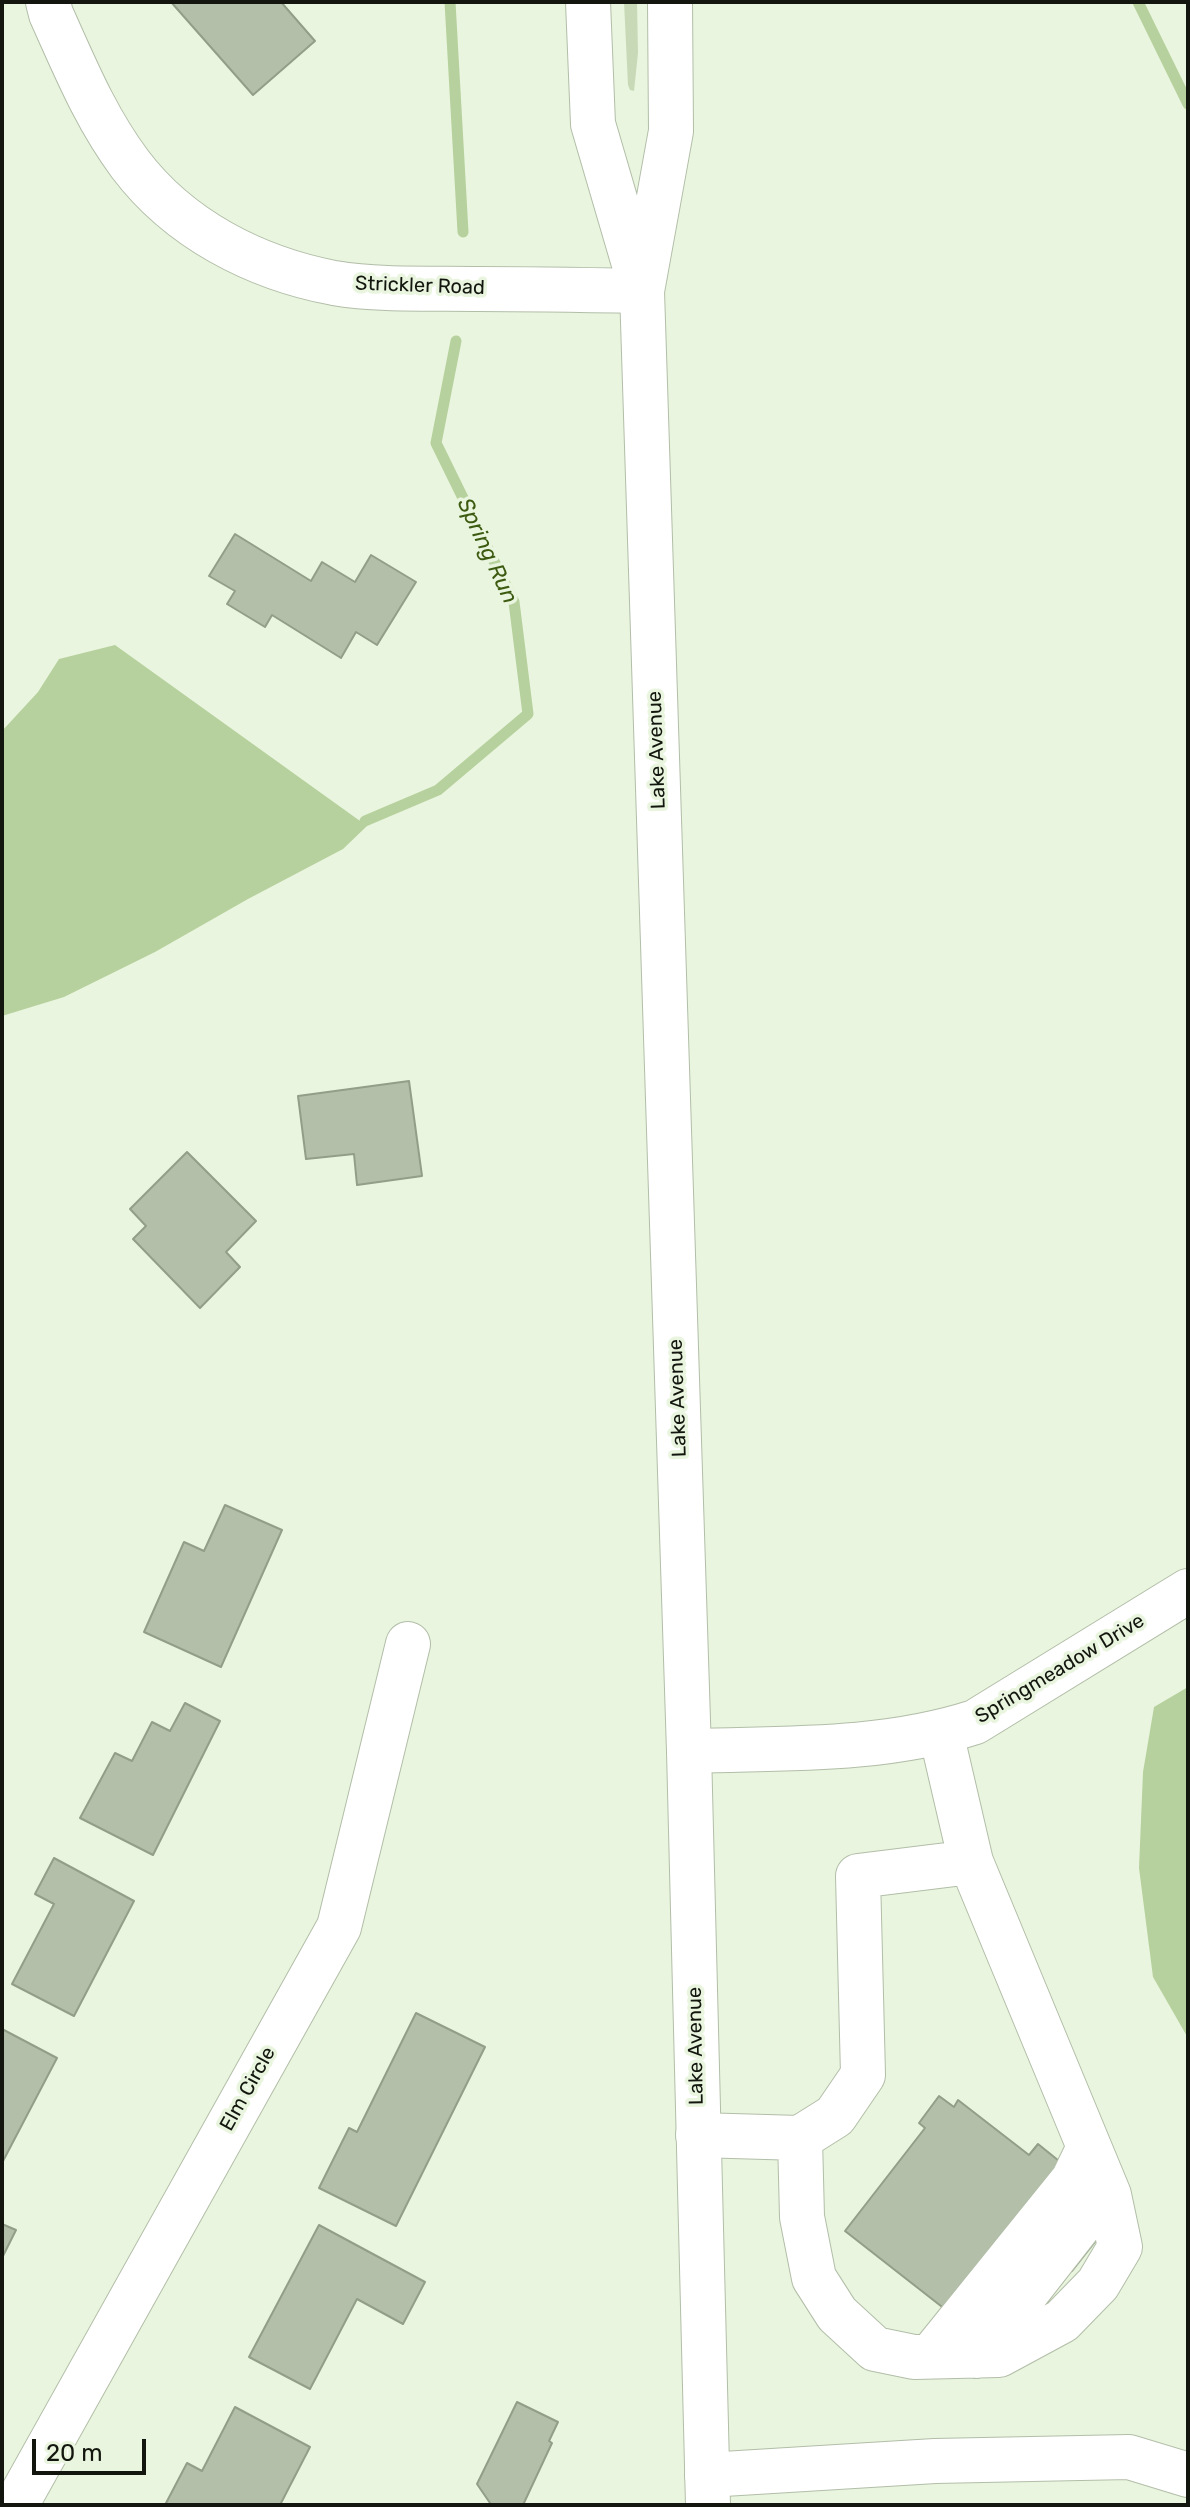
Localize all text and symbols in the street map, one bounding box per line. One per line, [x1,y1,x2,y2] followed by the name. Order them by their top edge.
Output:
[355,272,485,300] street label: Strickler Road
[451,494,523,608] water label: Spring Run
[643,690,671,810] street label: Lake Avenue
[664,1338,692,1458] street label: Lake Avenue
[971,1609,1149,1729] street label: Springmeadow Drive
[683,1987,709,2105] street label: Lake Avenue
[215,2043,281,2135] street label: Elm Circle
[36,2423,150,2473] scale bar
[46,2439,103,2467] text: 20 m

